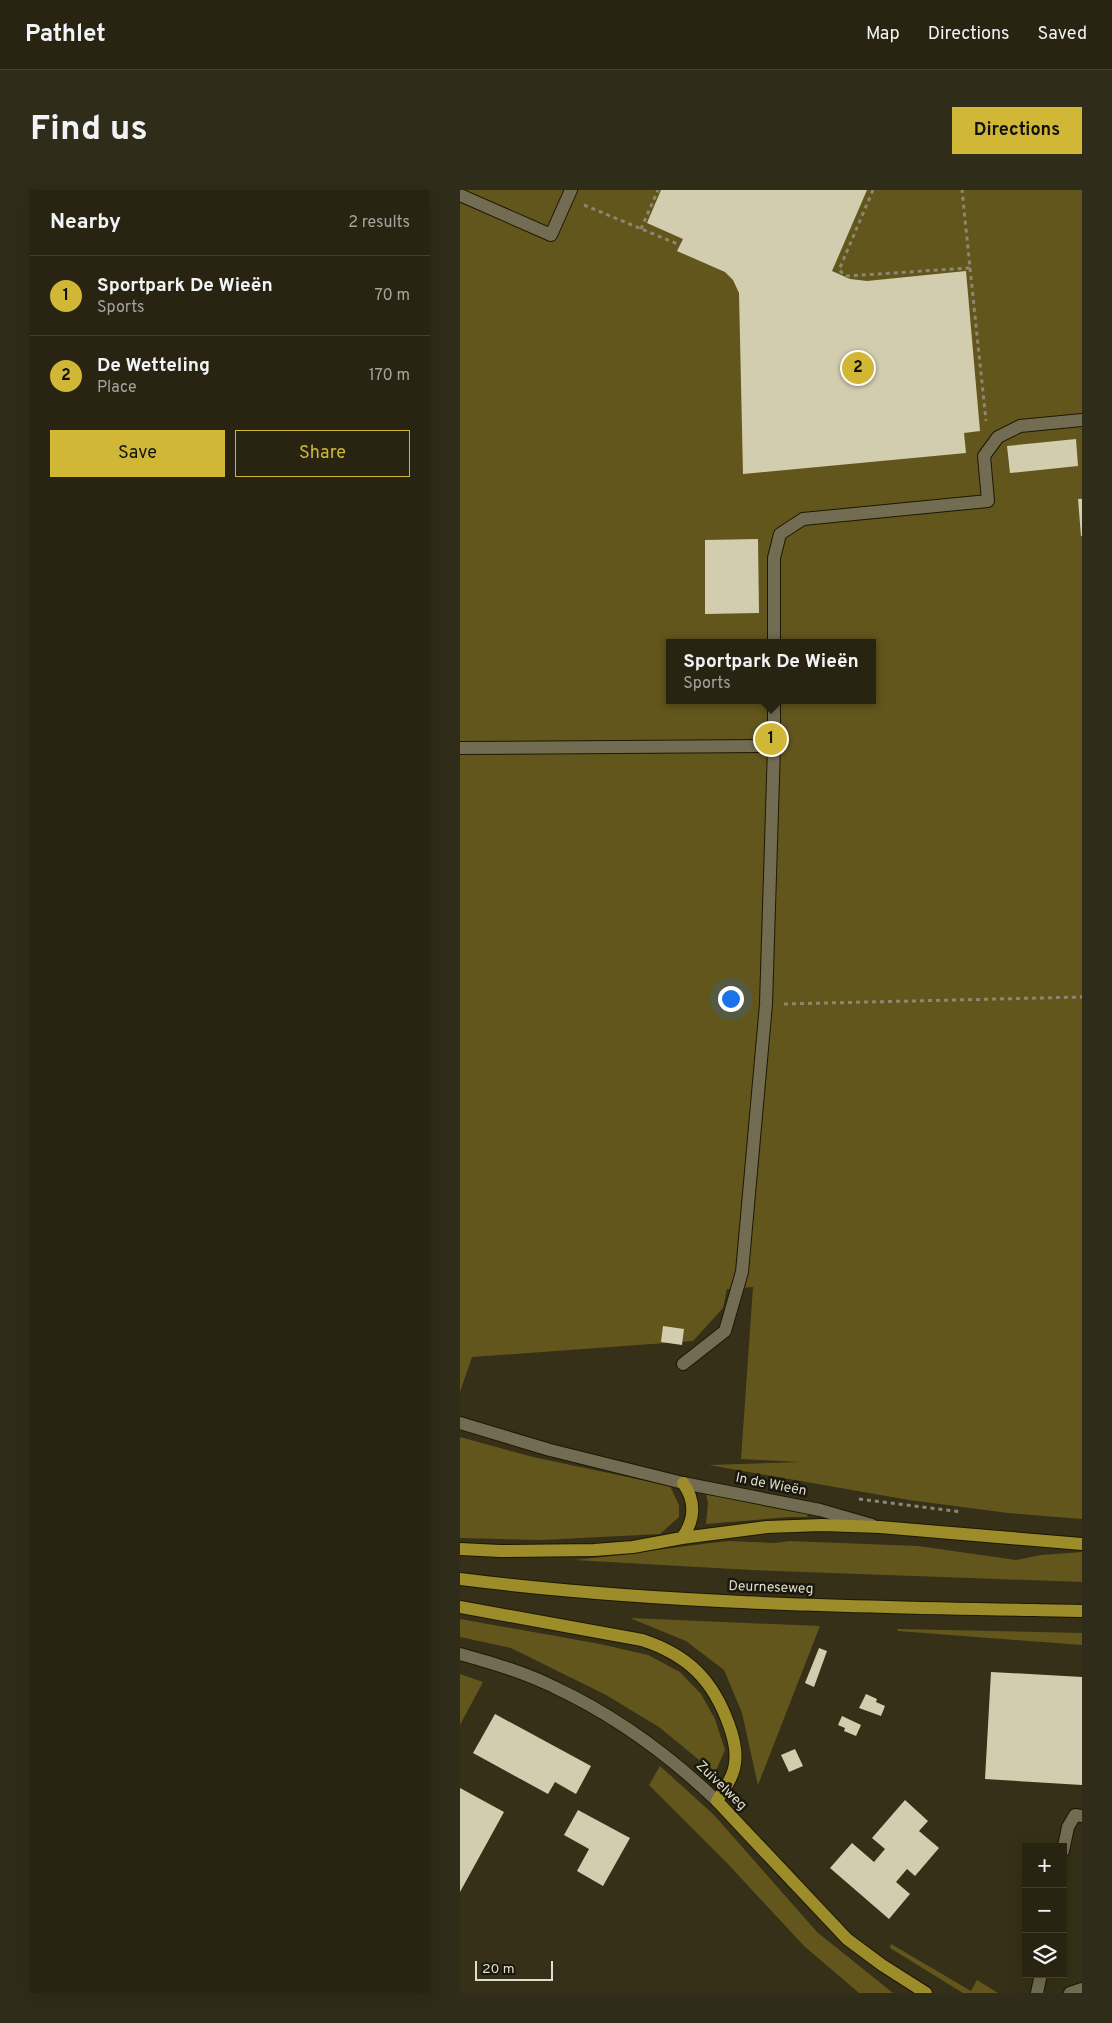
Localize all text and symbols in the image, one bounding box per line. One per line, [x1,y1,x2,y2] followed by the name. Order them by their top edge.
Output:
[25,20,106,50] text: Pathlet
[866,23,900,46] text: Map
[928,23,1010,46] text: Directions
[1038,23,1087,46] text: Saved
[952,107,1082,154] button: Directions
[30,108,148,152] text: Find us
[50,209,121,236] text: Nearby
[348,213,410,233] text: 2 results
[97,274,273,298] text: Sportpark De Wieën
[63,286,69,306] text: 1
[375,286,410,306] text: 70 m
[97,298,145,318] text: Sports
[842,349,874,387] pin: 2
[97,354,210,378] text: De Wetteling
[61,366,71,386] text: 2
[369,366,410,386] text: 170 m
[97,378,137,398] text: Place
[50,430,225,477] button: Save
[235,430,410,477] button: Share
[666,639,876,704] popup
[683,650,859,674] text: Sportpark De Wieën
[683,674,731,694] text: Sports
[755,720,787,758] pin: 1
[718,986,744,1012] your location
[734,1470,808,1500] street label: In de Wieën
[728,1578,814,1598] street label: Deurneseweg
[692,1758,750,1814] street label: Zuivelweg
[1022,1843,1067,1978] map controls
[1022,1843,1067,1888] button: +
[1022,1888,1067,1933] button: −
[1022,1933,1067,1978] button: layers
[475,1958,552,1981] scale bar
[482,1961,515,1978] text: 20 m

